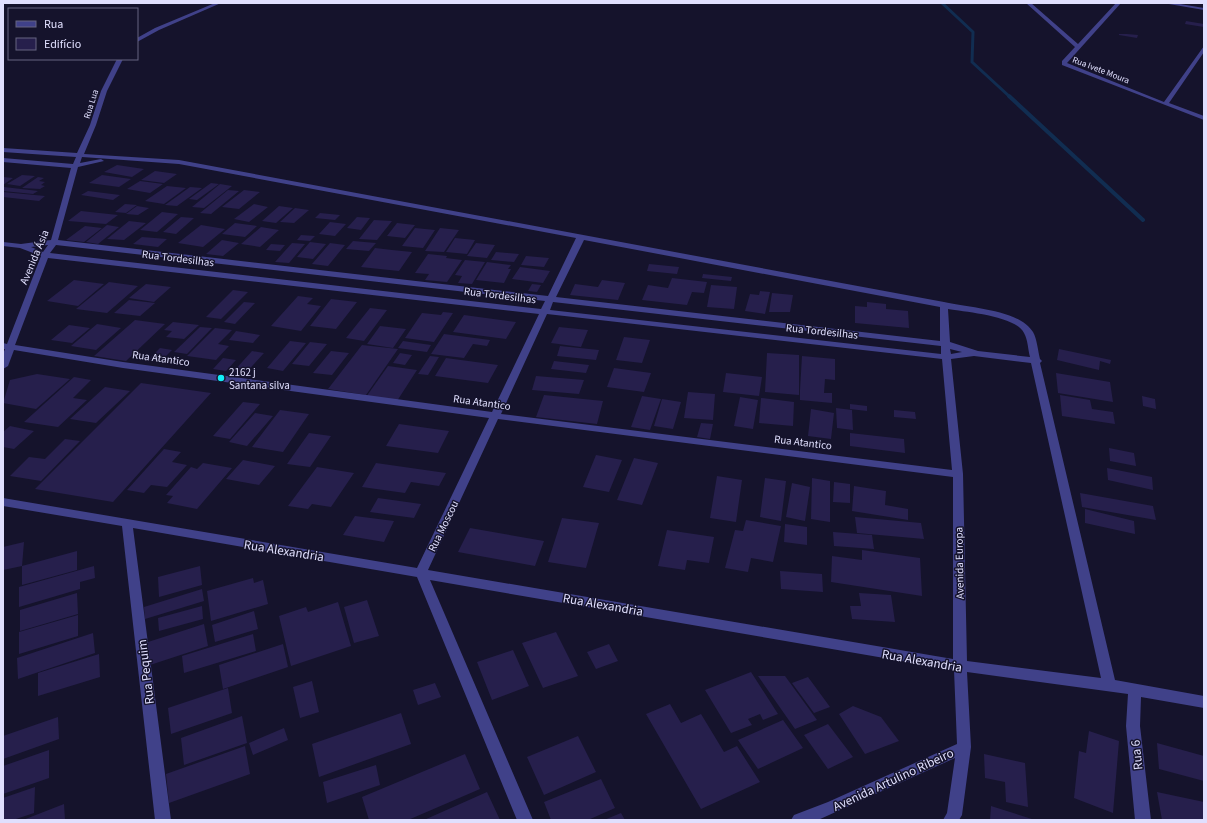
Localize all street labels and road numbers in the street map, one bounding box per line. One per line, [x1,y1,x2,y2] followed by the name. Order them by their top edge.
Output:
[1070,54,1131,87] street label: Rua Ivete Moura
[81,88,102,120] street label: Rua Lua
[16,228,53,287] street label: Avenida Ásia
[141,247,215,270] street label: Rua Tordesilhas
[463,284,537,307] street label: Rua Tordesilhas
[785,320,859,343] street label: Rua Tordesilhas
[131,347,191,370] street label: Rua Atantico
[452,391,512,414] street label: Rua Atantico
[773,432,833,453] street label: Rua Atantico
[425,498,462,554] street label: Rua Moscou
[951,527,968,599] street label: Avenida Europa
[242,536,325,566] street label: Rua Alexandria
[561,589,644,621] street label: Rua Alexandria
[133,638,159,705] street label: Rua Pequim
[880,645,963,677] street label: Rua Alexandria
[1126,739,1148,771] street label: Rua 6
[830,744,957,816] street label: Avenida Artulino Ribeiro

